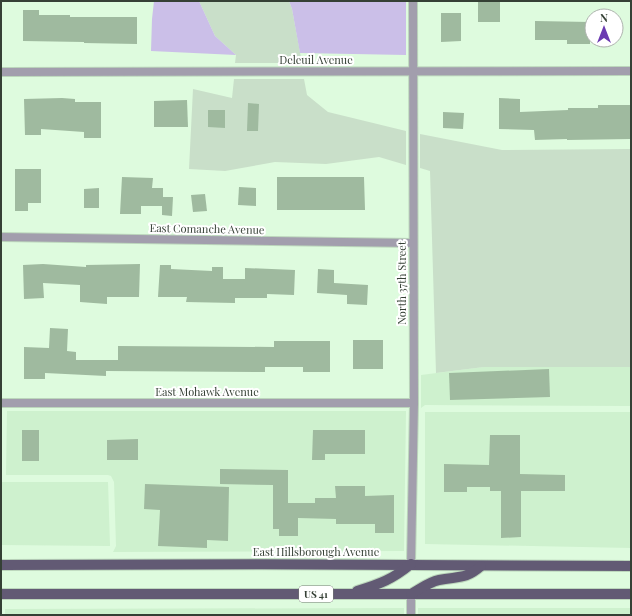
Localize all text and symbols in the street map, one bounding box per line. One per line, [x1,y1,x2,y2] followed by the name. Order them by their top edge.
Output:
[584,8,624,48] north arrow
[600,10,608,25] text: N
[279,52,353,67] street label: Deleuil Avenue
[149,220,265,237] street label: East Comanche Avenue
[394,241,409,325] street label: North 37th Street
[155,384,259,399] street label: East Mohawk Avenue
[253,544,380,559] street label: East Hillsborough Avenue
[299,586,333,602] road number: US 41

